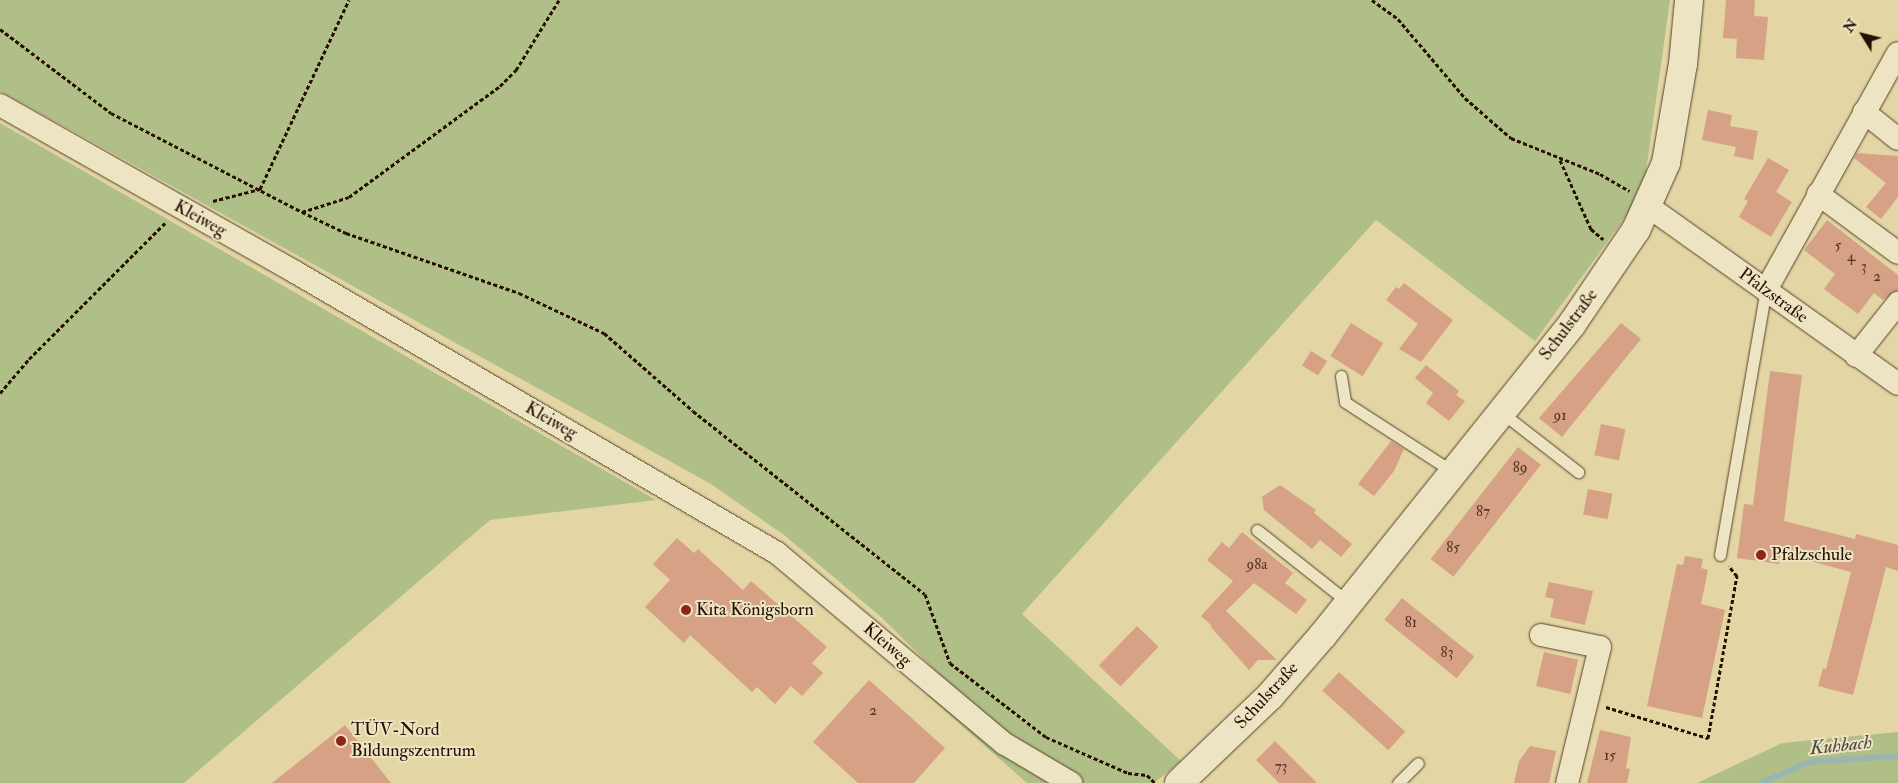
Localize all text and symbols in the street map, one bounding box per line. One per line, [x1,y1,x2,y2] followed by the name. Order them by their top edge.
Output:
[1838,10,1888,60] north arrow
[1840,16,1861,36] text: N
[170,196,230,242] street label: Kleiweg
[1835,237,1841,255] house number: 5
[1847,248,1855,266] house number: 4
[1861,258,1867,276] house number: 3
[1734,264,1812,328] street label: Pfalzstraße
[1873,268,1881,286] house number: 2
[1535,285,1603,365] street label: Schulstraße
[521,397,581,445] street label: Kleiweg
[1554,407,1566,425] house number: 91
[1513,459,1527,477] house number: 89
[1476,503,1490,521] house number: 87
[1446,539,1460,557] house number: 85
[1771,544,1852,566] place label: Pfalzschule
[1755,549,1767,561] marker: Pfalzschule
[1247,556,1267,574] house number: 98a
[696,599,814,621] place label: Kita Königsborn
[680,604,692,616] marker: Kita Königsborn
[1405,614,1417,632] house number: 81
[859,618,915,672] street label: Kleiweg
[1441,644,1453,662] house number: 83
[1231,658,1303,734] street label: Schulstraße
[869,702,877,720] house number: 2
[351,720,476,762] place label: TÜV-Nord Bildungszentrum
[1809,731,1873,761] water label: Kuhbach
[335,735,347,747] marker: TÜV-Nord Bildungszentrum
[1604,747,1616,765] house number: 15
[1275,758,1287,776] house number: 73

